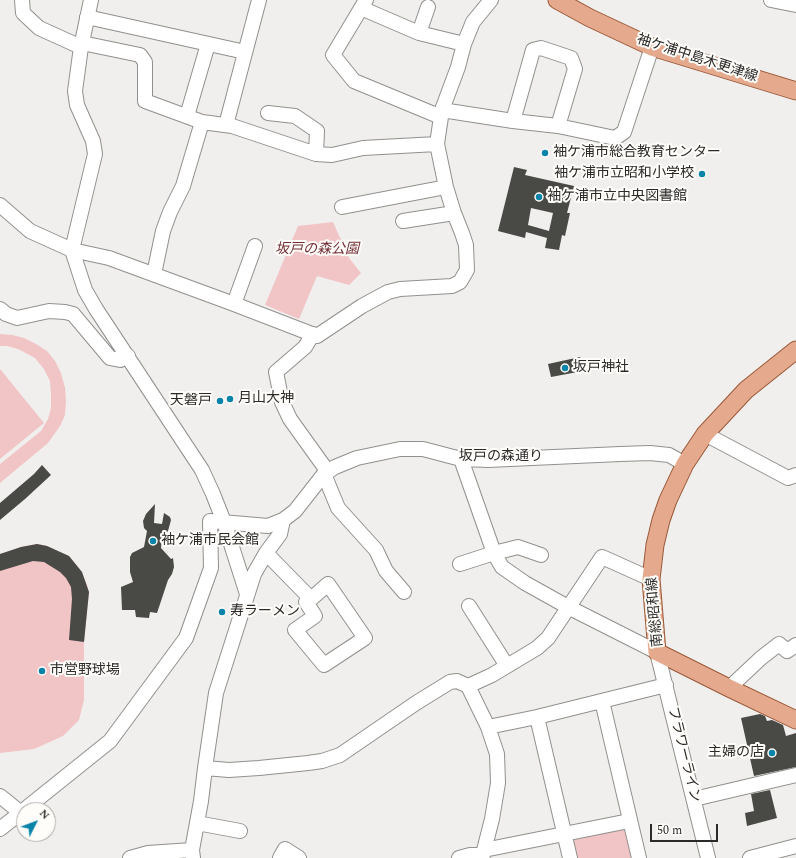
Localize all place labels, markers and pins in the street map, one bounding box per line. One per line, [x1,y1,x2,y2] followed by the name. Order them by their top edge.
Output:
[553,145,721,161] place label: 袖ケ浦市総合教育センター
[540,148,550,158] marker: 袖ケ浦市総合教育センター
[554,166,694,182] place label: 袖ケ浦市立昭和小学校
[697,169,707,179] marker: 袖ケ浦市立昭和小学校
[547,189,687,205] place label: 袖ケ浦市立中央図書館
[534,192,544,202] marker: 袖ケ浦市立中央図書館
[573,360,629,376] place label: 坂戸神社
[560,363,570,373] marker: 坂戸神社
[238,391,294,407] place label: 月山大神
[170,393,212,409] place label: 天磐戸
[225,394,235,404] marker: 月山大神
[215,396,225,406] marker: 天磐戸
[161,533,259,549] place label: 袖ケ浦市民会館
[148,536,158,546] marker: 袖ケ浦市民会館
[230,604,300,620] place label: 寿ラーメン
[217,607,227,617] marker: 寿ラーメン
[50,663,120,679] place label: 市営野球場
[37,666,47,676] marker: 市営野球場
[708,745,764,761] place label: 主婦の店
[767,748,777,758] marker: 主婦の店

